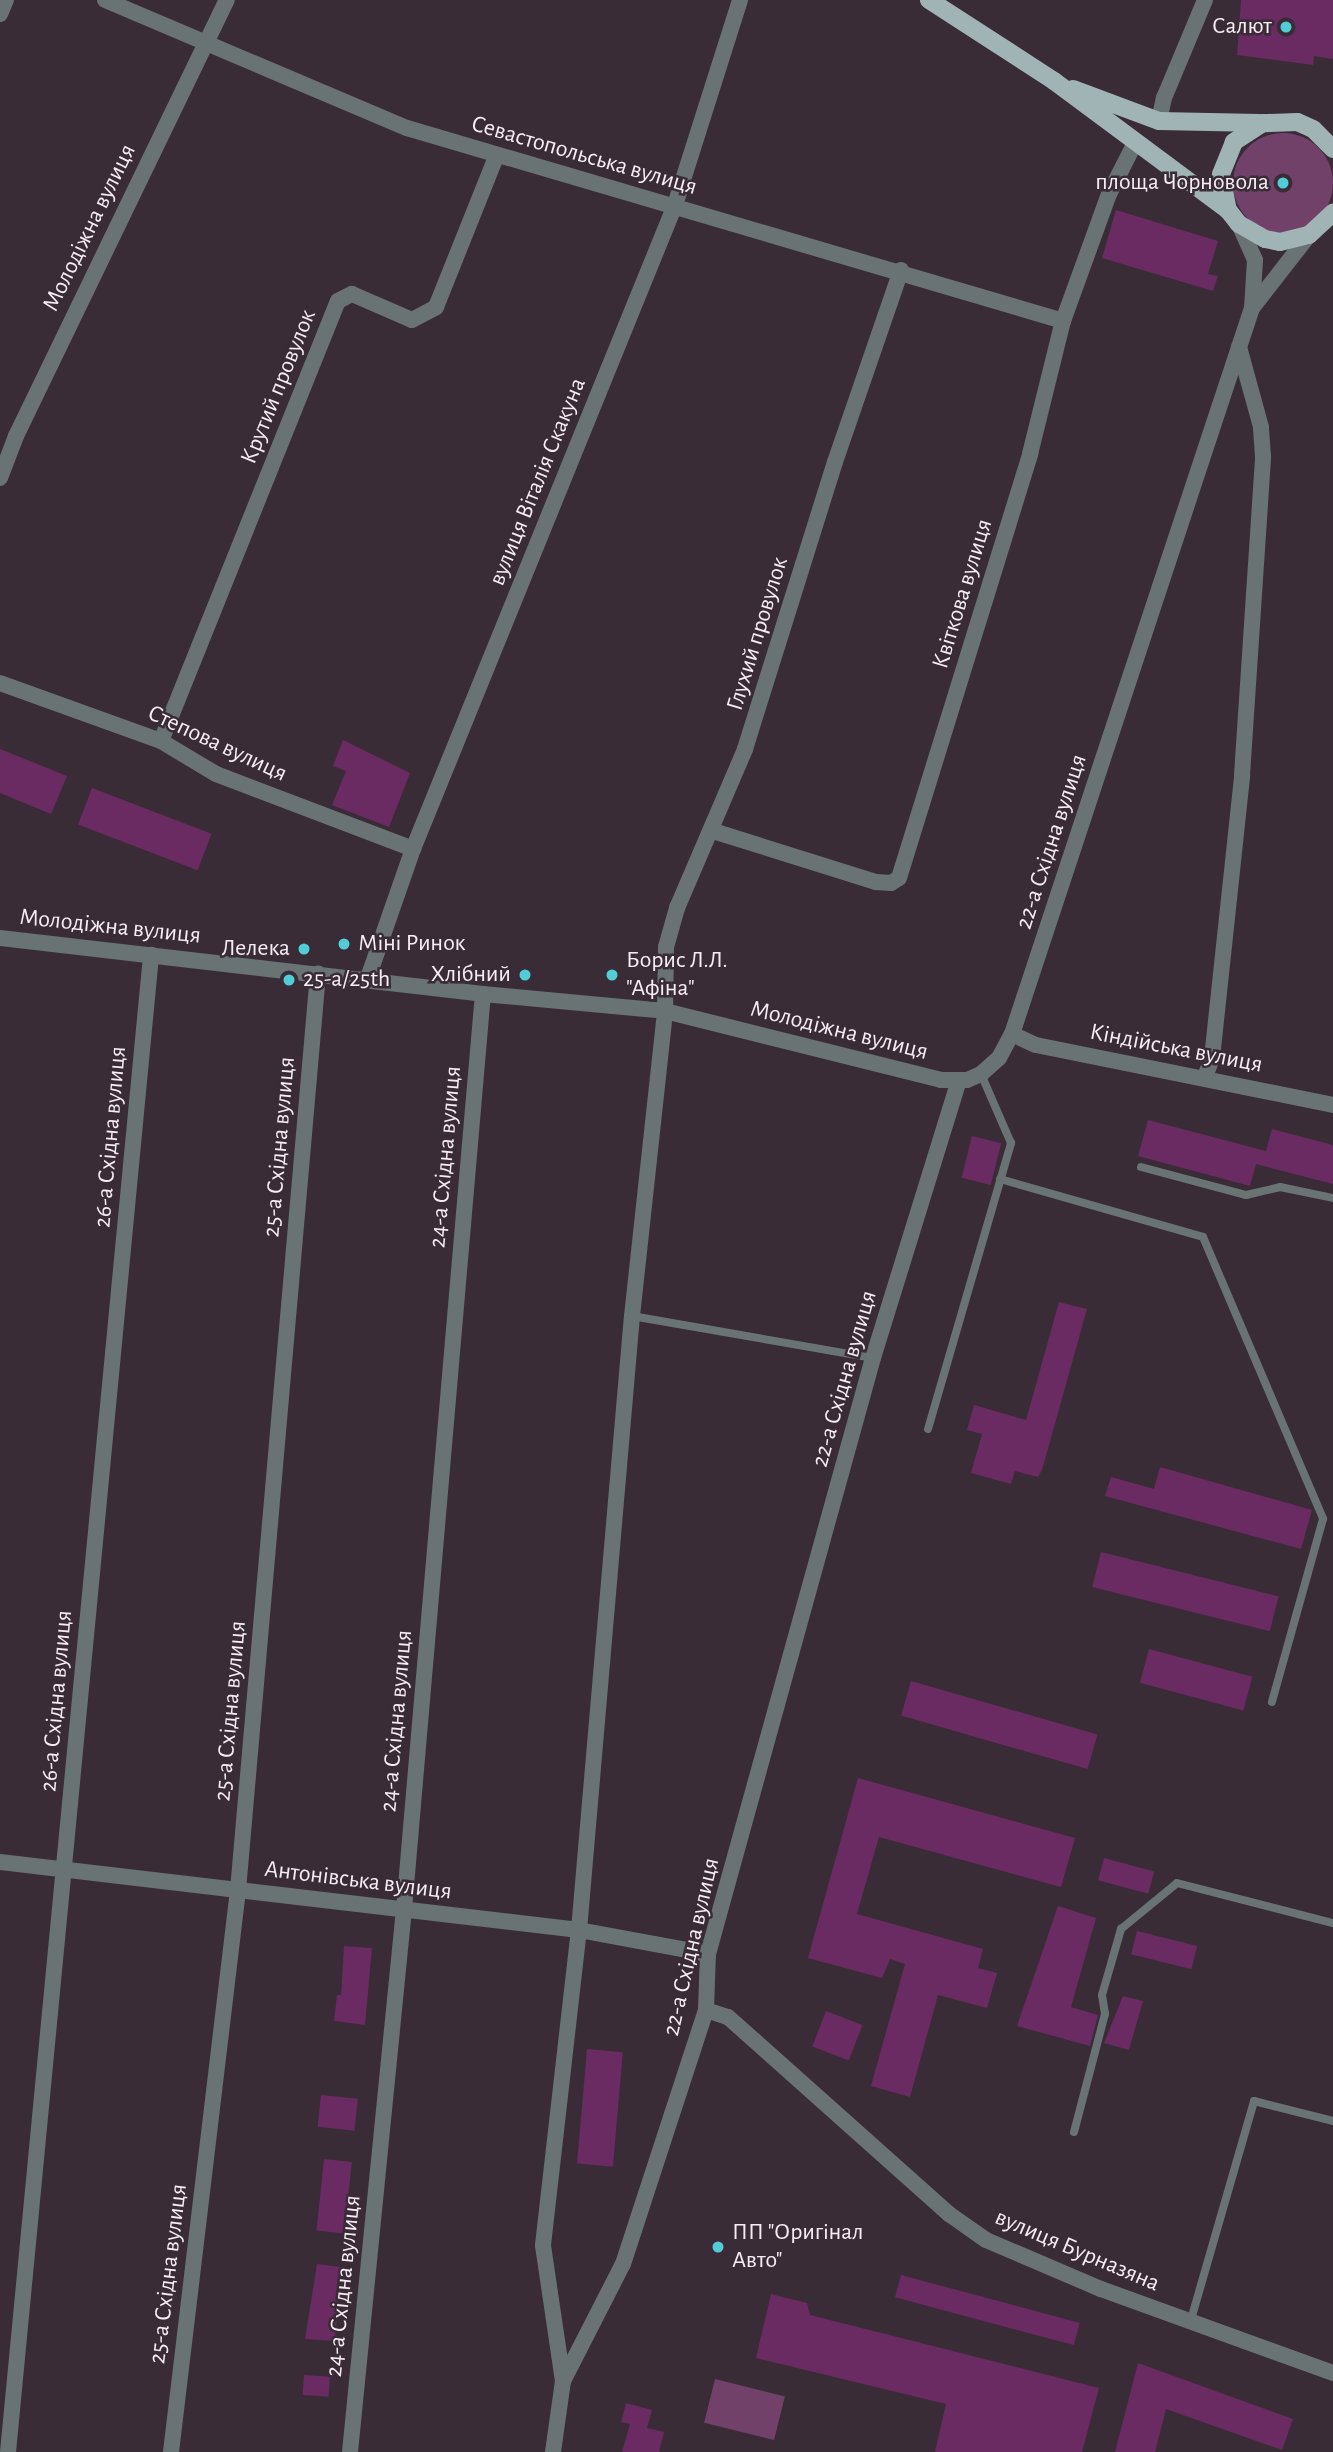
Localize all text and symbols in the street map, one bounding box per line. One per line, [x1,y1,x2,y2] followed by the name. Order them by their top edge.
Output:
[1212,13,1272,41] place label: Салют
[1278,19,1294,35] marker: Салют
[468,110,700,202] street label: Севастопольська вулиця
[37,140,143,316] street label: Молодіжна вулиця
[1095,169,1269,197] place label: площа Чорновола
[1275,175,1291,191] marker: площа Чорновола
[235,306,323,468] street label: Крутий провулок
[483,374,593,590] street label: вулиця Віталія Скакуна
[927,516,999,672] street label: Квіткова вулиця
[721,554,795,714] street label: Глухий провулок
[143,699,291,789] street label: Степова вулиця
[1010,751,1094,933] street label: 22-а Східна вулиця
[18,903,202,951] street label: Молодіжна вулиця
[358,930,466,958] place label: Міні Ринок
[221,935,290,963] place label: Лелека
[336,936,352,952] marker: Міні Ринок
[296,941,312,957] marker: Лелека
[626,947,728,1003] place label: Борис Л.Л. "Афіна"
[431,961,511,989] place label: Хлібний
[303,966,390,994] place label: 25-а/25th
[517,967,533,983] marker: Хлібний
[604,967,620,983] marker: Борис Л.Л. "Афіна"
[281,972,297,988] marker: 25-а/25th
[747,995,931,1067] street label: Молодіжна вулиця
[1087,1018,1265,1080] street label: Кіндійська вулиця
[89,1045,133,1229] street label: 26-а Східна вулиця
[258,1056,302,1238] street label: 25-а Східна вулиця
[424,1065,468,1249] street label: 24-а Східна вулиця
[806,1288,884,1470] street label: 22-а Східна вулиця
[35,1609,79,1793] street label: 26-а Східна вулиця
[209,1620,253,1802] street label: 25-а Східна вулиця
[375,1629,419,1813] street label: 24-а Східна вулиця
[263,1855,453,1907] street label: Антонівська вулиця
[658,1855,726,2039] street label: 22-а Східна вулиця
[144,2182,194,2366] street label: 25-а Східна вулиця
[320,2194,368,2378] street label: 24-а Східна вулиця
[990,2203,1164,2299] street label: вулиця Бурназяна
[732,2219,864,2275] place label: ПП "Оригінал Авто"
[710,2239,726,2255] marker: ПП "Оригінал Авто"

